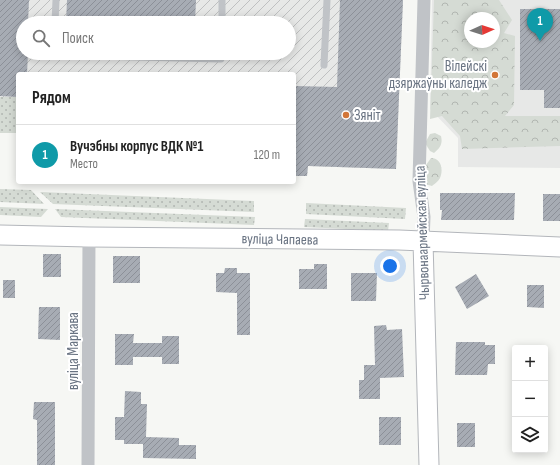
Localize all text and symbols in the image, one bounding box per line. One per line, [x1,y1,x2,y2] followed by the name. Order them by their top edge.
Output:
[527,8,553,41] pin: 1
[464,12,500,48] north arrow
[16,16,296,60] search box
[30,27,52,49] icon: search
[62,29,94,48] text: Поиск
[389,57,487,93] place label: Вілейскі дзяржаўны каледж
[490,70,500,80] marker: Вілейскі дзяржаўны каледж
[32,88,71,108] text: Рядом
[354,106,381,125] place label: Зяніт
[341,110,351,120] marker: Зяніт
[70,137,203,156] text: Вучэбны корпус ВДК №1
[42,147,48,163] text: 1
[254,147,280,163] text: 120 m
[70,156,98,172] text: Место
[411,165,434,301] street label: Чырвонаармейская вуліца
[242,229,319,250] street label: вуліца Чапаева
[380,256,400,276] your location
[64,312,83,390] street label: вуліца Маркава
[512,345,548,453] map controls
[512,345,548,381] button: +
[512,381,548,417] button: −
[512,417,548,453] button: layers

